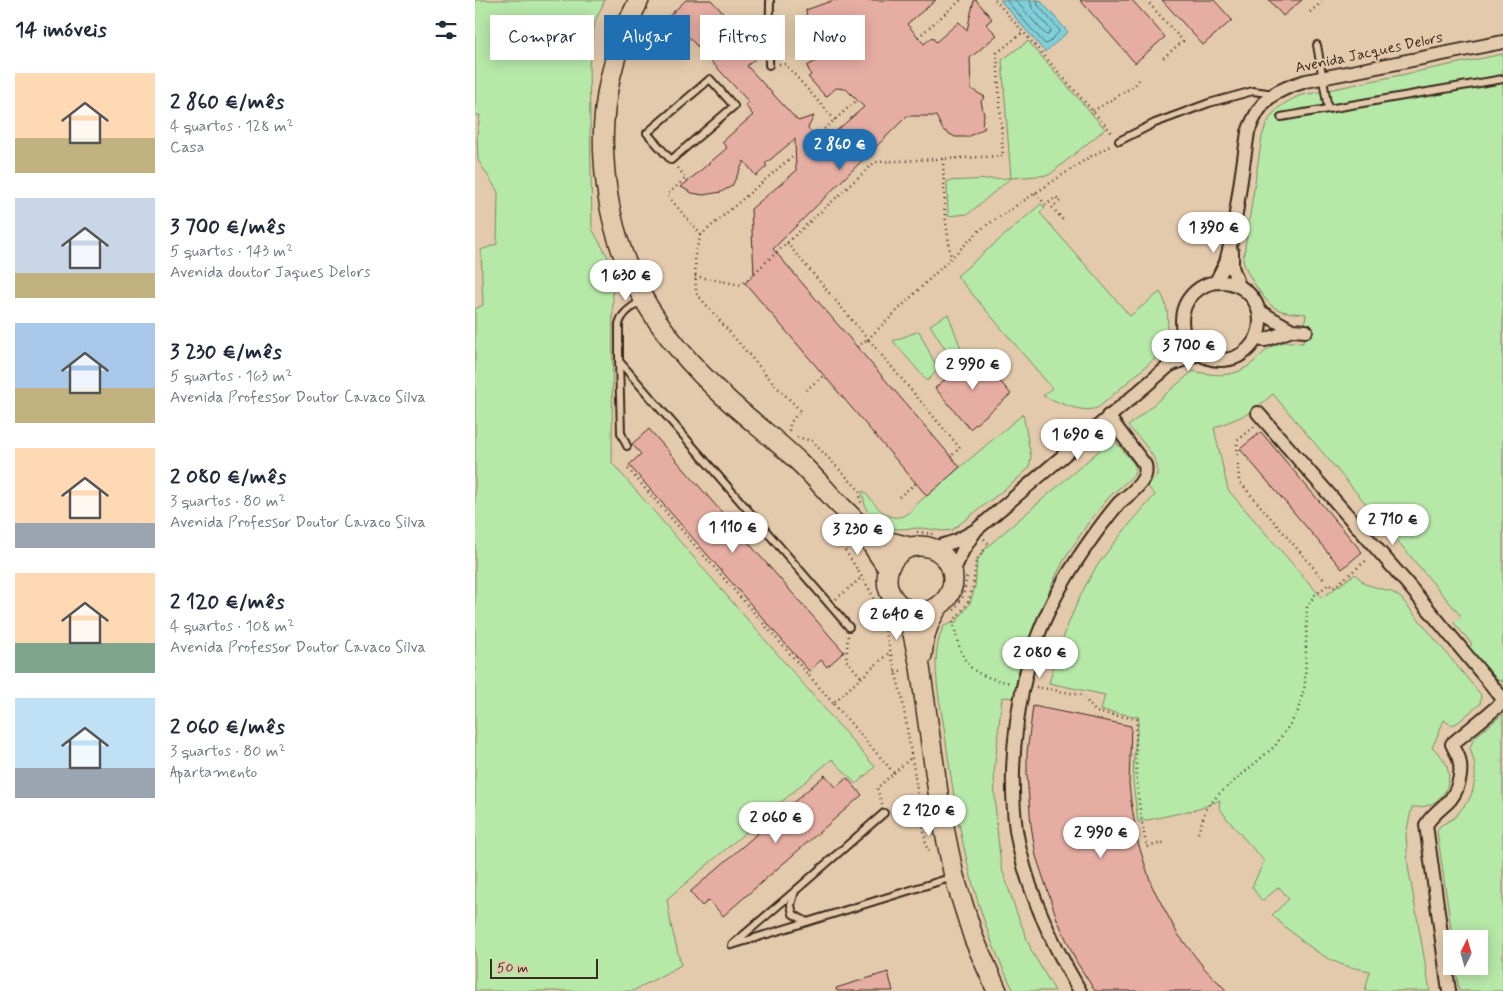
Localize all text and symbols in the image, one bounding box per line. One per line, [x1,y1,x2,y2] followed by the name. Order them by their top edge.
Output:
[490,15,594,60] chip: Comprar
[604,15,690,60] chip: Alugar
[700,15,785,60] chip: Filtros
[795,15,865,60] chip: Novo
[15,16,107,44] text: 14 imóveis
[432,16,460,44] icon: filters
[1293,28,1445,78] street label: Avenida Jacques Delors
[170,88,284,116] text: 2 860 €/mês
[55,93,115,153] icon: home
[170,116,294,137] text: 4 quartos · 128 m²
[794,128,886,171] pin: 2 860 €
[814,134,866,155] text: 2 860 €
[170,137,205,158] text: Casa
[1168,212,1260,254] pin: 1 390 €
[170,213,285,241] text: 3 700 €/mês
[1189,217,1239,238] text: 1 390 €
[55,218,115,278] icon: home
[170,241,293,262] text: 5 quartos · 143 m²
[580,260,672,302] pin: 1 630 €
[170,262,371,283] text: Avenida doutor Jaques Delors
[601,265,651,286] text: 1 630 €
[1143,330,1235,372] pin: 3 700 €
[1163,335,1216,356] text: 3 700 €
[170,338,282,366] text: 3 230 €/mês
[55,343,115,403] icon: home
[927,348,1019,391] pin: 2 990 €
[946,354,1000,375] text: 2 990 €
[170,366,292,387] text: 5 quartos · 163 m²
[170,387,426,408] text: Avenida Professor Doutor Cavaco Silva
[1032,418,1124,461] pin: 1 690 €
[1052,424,1104,445] text: 1 690 €
[170,463,286,491] text: 2 080 €/mês
[55,468,115,528] icon: home
[170,491,286,512] text: 3 quartos · 80 m²
[1347,504,1439,546] pin: 2 710 €
[1368,509,1418,530] text: 2 710 €
[170,512,426,533] text: Avenida Professor Doutor Cavaco Silva
[687,512,779,554] pin: 1 110 €
[812,514,904,556] pin: 3 230 €
[709,517,757,538] text: 1 110 €
[833,519,883,540] text: 3 230 €
[170,588,284,616] text: 2 120 €/mês
[55,593,115,653] icon: home
[851,598,943,641] pin: 2 640 €
[870,604,924,625] text: 2 640 €
[170,616,294,637] text: 4 quartos · 108 m²
[994,636,1086,679] pin: 2 080 €
[170,637,426,658] text: Avenida Professor Doutor Cavaco Silva
[1013,642,1067,663] text: 2 080 €
[170,713,285,741] text: 2 060 €/mês
[55,718,115,778] icon: home
[170,741,286,762] text: 3 quartos · 80 m²
[170,762,257,783] text: Apartamento
[883,794,975,837] pin: 2 120 €
[903,800,955,821] text: 2 120 €
[730,802,822,844] pin: 2 060 €
[750,807,802,828] text: 2 060 €
[1055,816,1147,859] pin: 2 990 €
[1074,822,1128,843] text: 2 990 €
[1443,930,1487,975] north arrow
[1443,930,1488,975] map controls
[490,956,597,979] scale bar
[497,959,528,977] text: 50 m

